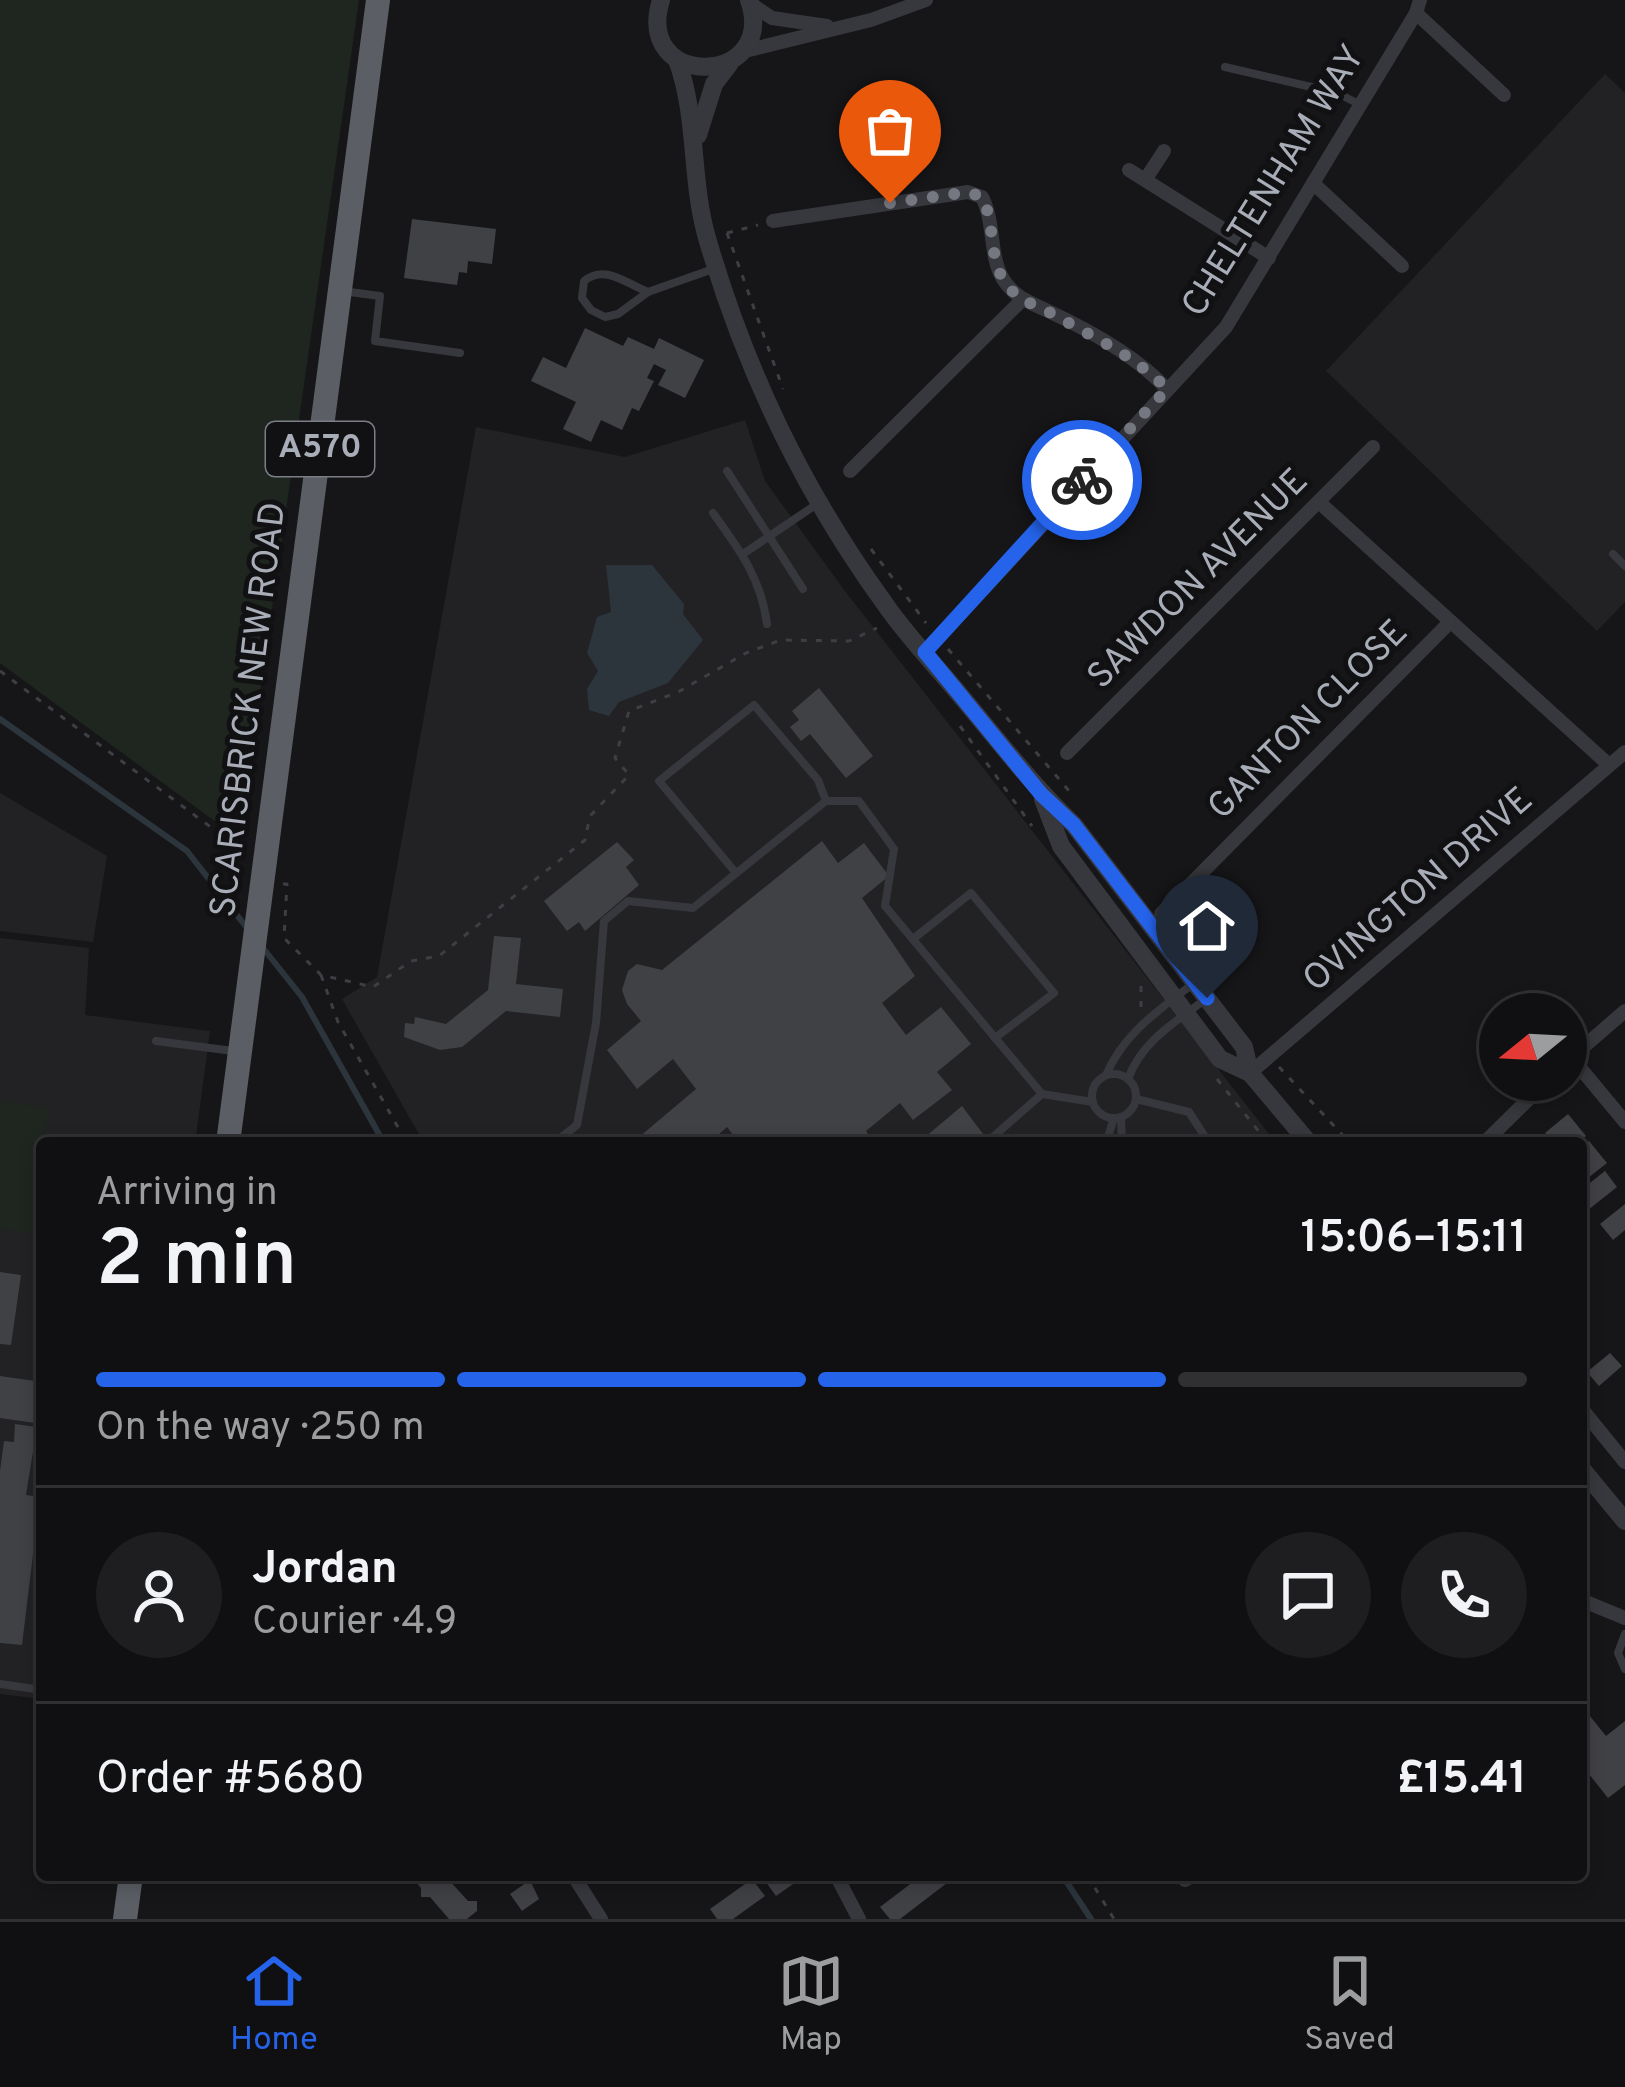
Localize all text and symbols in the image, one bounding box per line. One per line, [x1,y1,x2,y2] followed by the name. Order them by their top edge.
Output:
[1173,38,1377,326] street label: CHELTENHAM WAY
[839,80,941,203] pin
[857,98,923,164] icon: bag
[1022,420,1142,540] courier
[266,422,374,476] road number: A570
[1049,447,1115,513] icon: bike
[1079,460,1319,700] street label: SAWDON AVENUE
[202,500,298,920] street label: SCARISBRICK NEW ROAD
[1199,611,1419,831] street label: GANTON CLOSE
[1295,779,1543,1003] street label: OVINGTON DRIVE
[1156,875,1258,998] pin
[1174,893,1240,959] icon: home
[1479,993,1587,1101] north arrow
[1479,993,1587,1101] map controls
[96,1170,278,1219] text: Arriving in
[1301,1211,1527,1268] text: 15:06–15:11
[96,1214,297,1313] text: 2 min
[96,1405,425,1454] text: On the way · 250 m
[96,1532,222,1658] button: person
[1245,1532,1371,1658] button: chat
[1401,1532,1527,1658] button: phone
[252,1542,398,1599] text: Jordan
[252,1599,457,1648] text: Courier · 4.9
[96,1752,365,1809] text: Order #5680
[1396,1752,1527,1809] text: £15.41
[230,1948,318,2062] tab: Home
[778,1948,844,2062] tab: Map
[1304,1948,1395,2062] tab: Saved

